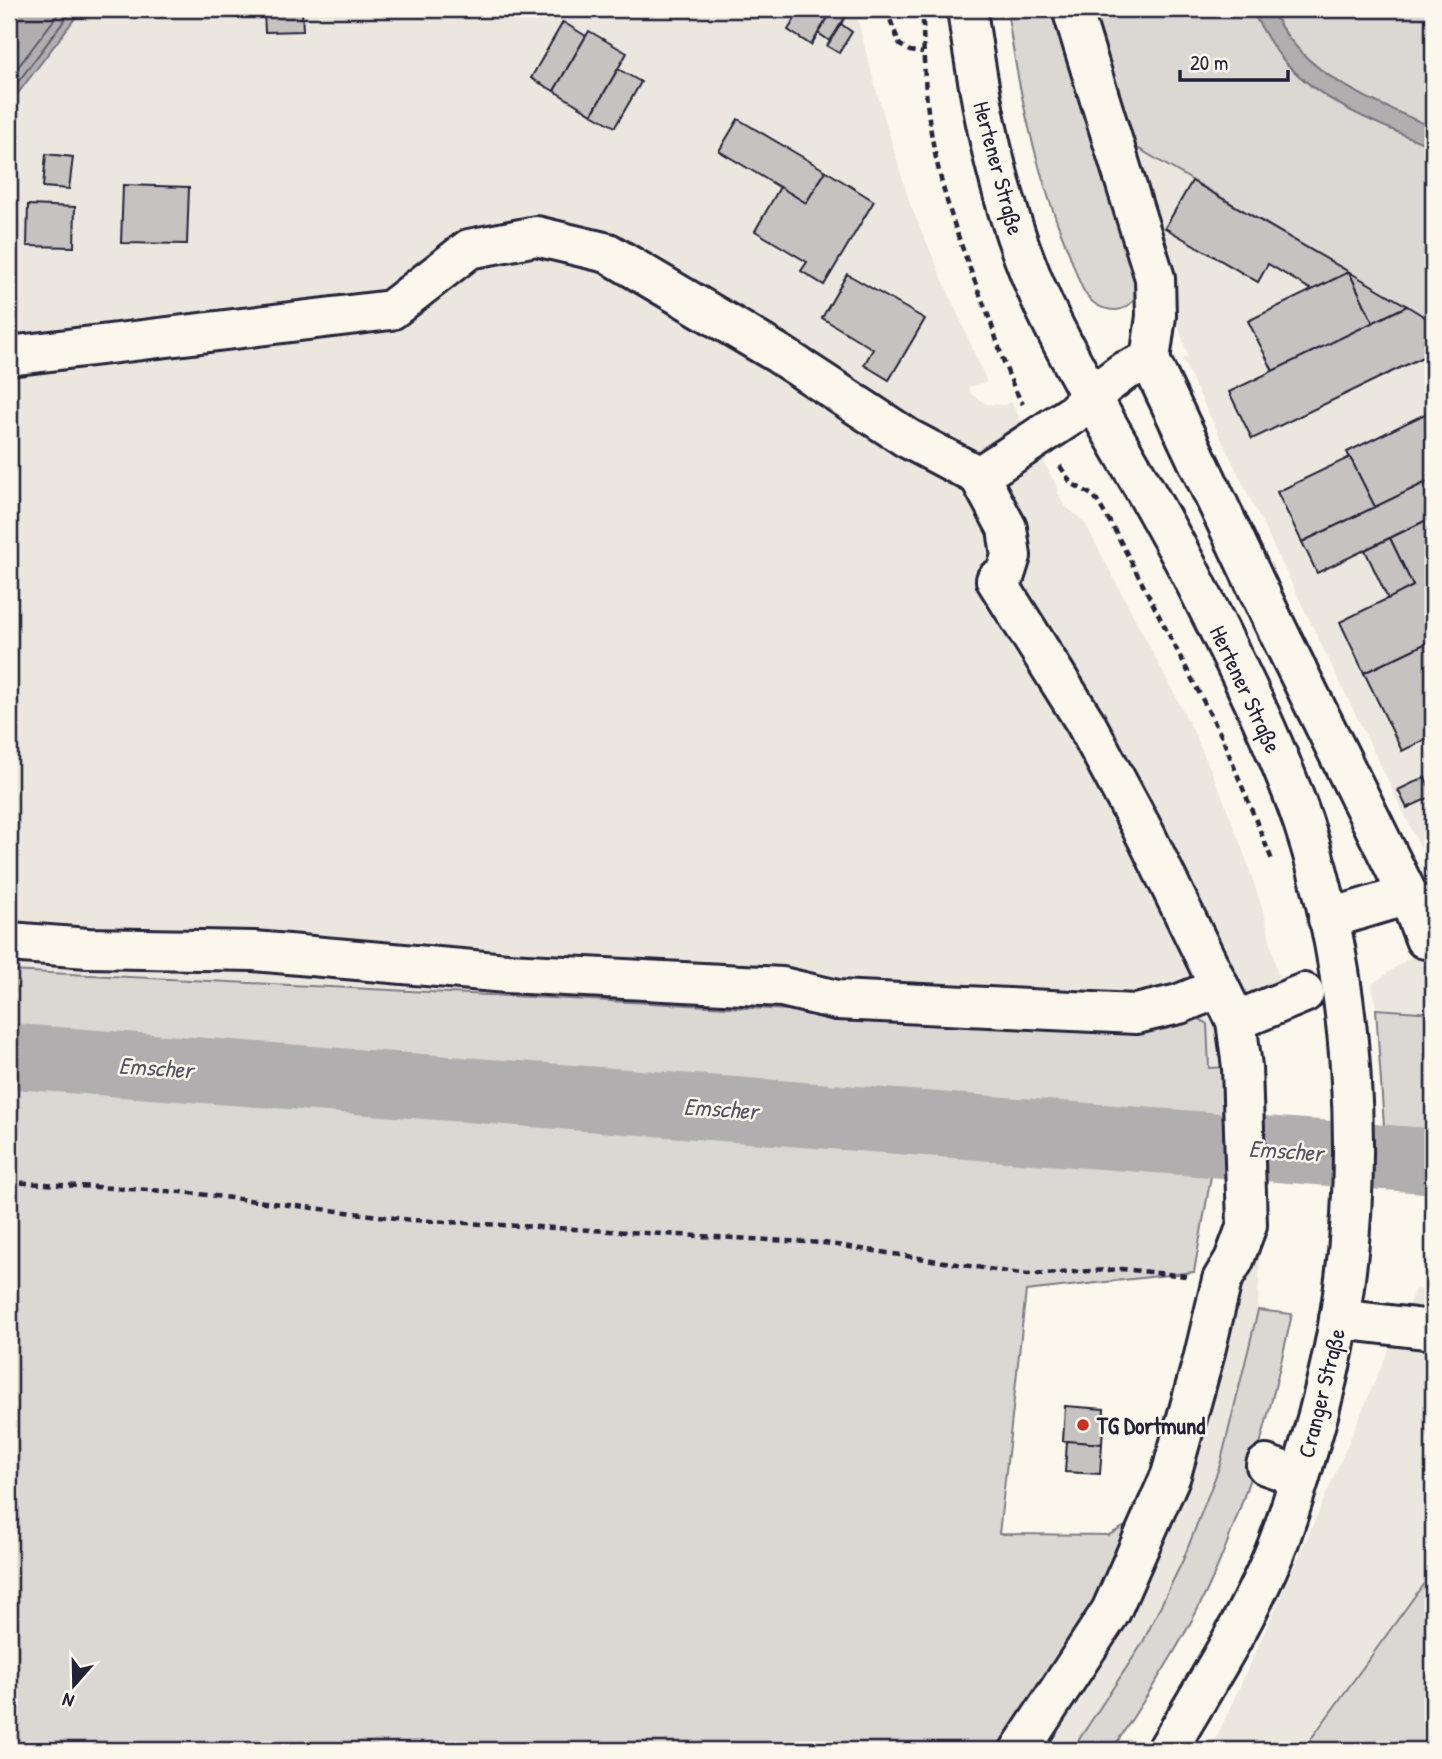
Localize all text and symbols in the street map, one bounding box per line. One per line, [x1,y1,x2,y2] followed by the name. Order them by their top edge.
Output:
[1180,38,1288,82] scale bar
[1190,48,1228,77] text: 20 m
[966,98,1032,238] street label: Hertener Straße
[1203,620,1289,758] street label: Hertener Straße
[118,1048,197,1086] water label: Emscher
[683,1089,762,1127] water label: Emscher
[1248,1131,1327,1169] water label: Emscher
[1290,1325,1352,1461] street label: Cranger Straße
[1096,1410,1205,1441] place label: TG Dortmund
[1075,1417,1091,1433] marker: TG Dortmund
[38,1650,108,1720] north arrow
[59,1687,77,1715] text: N

